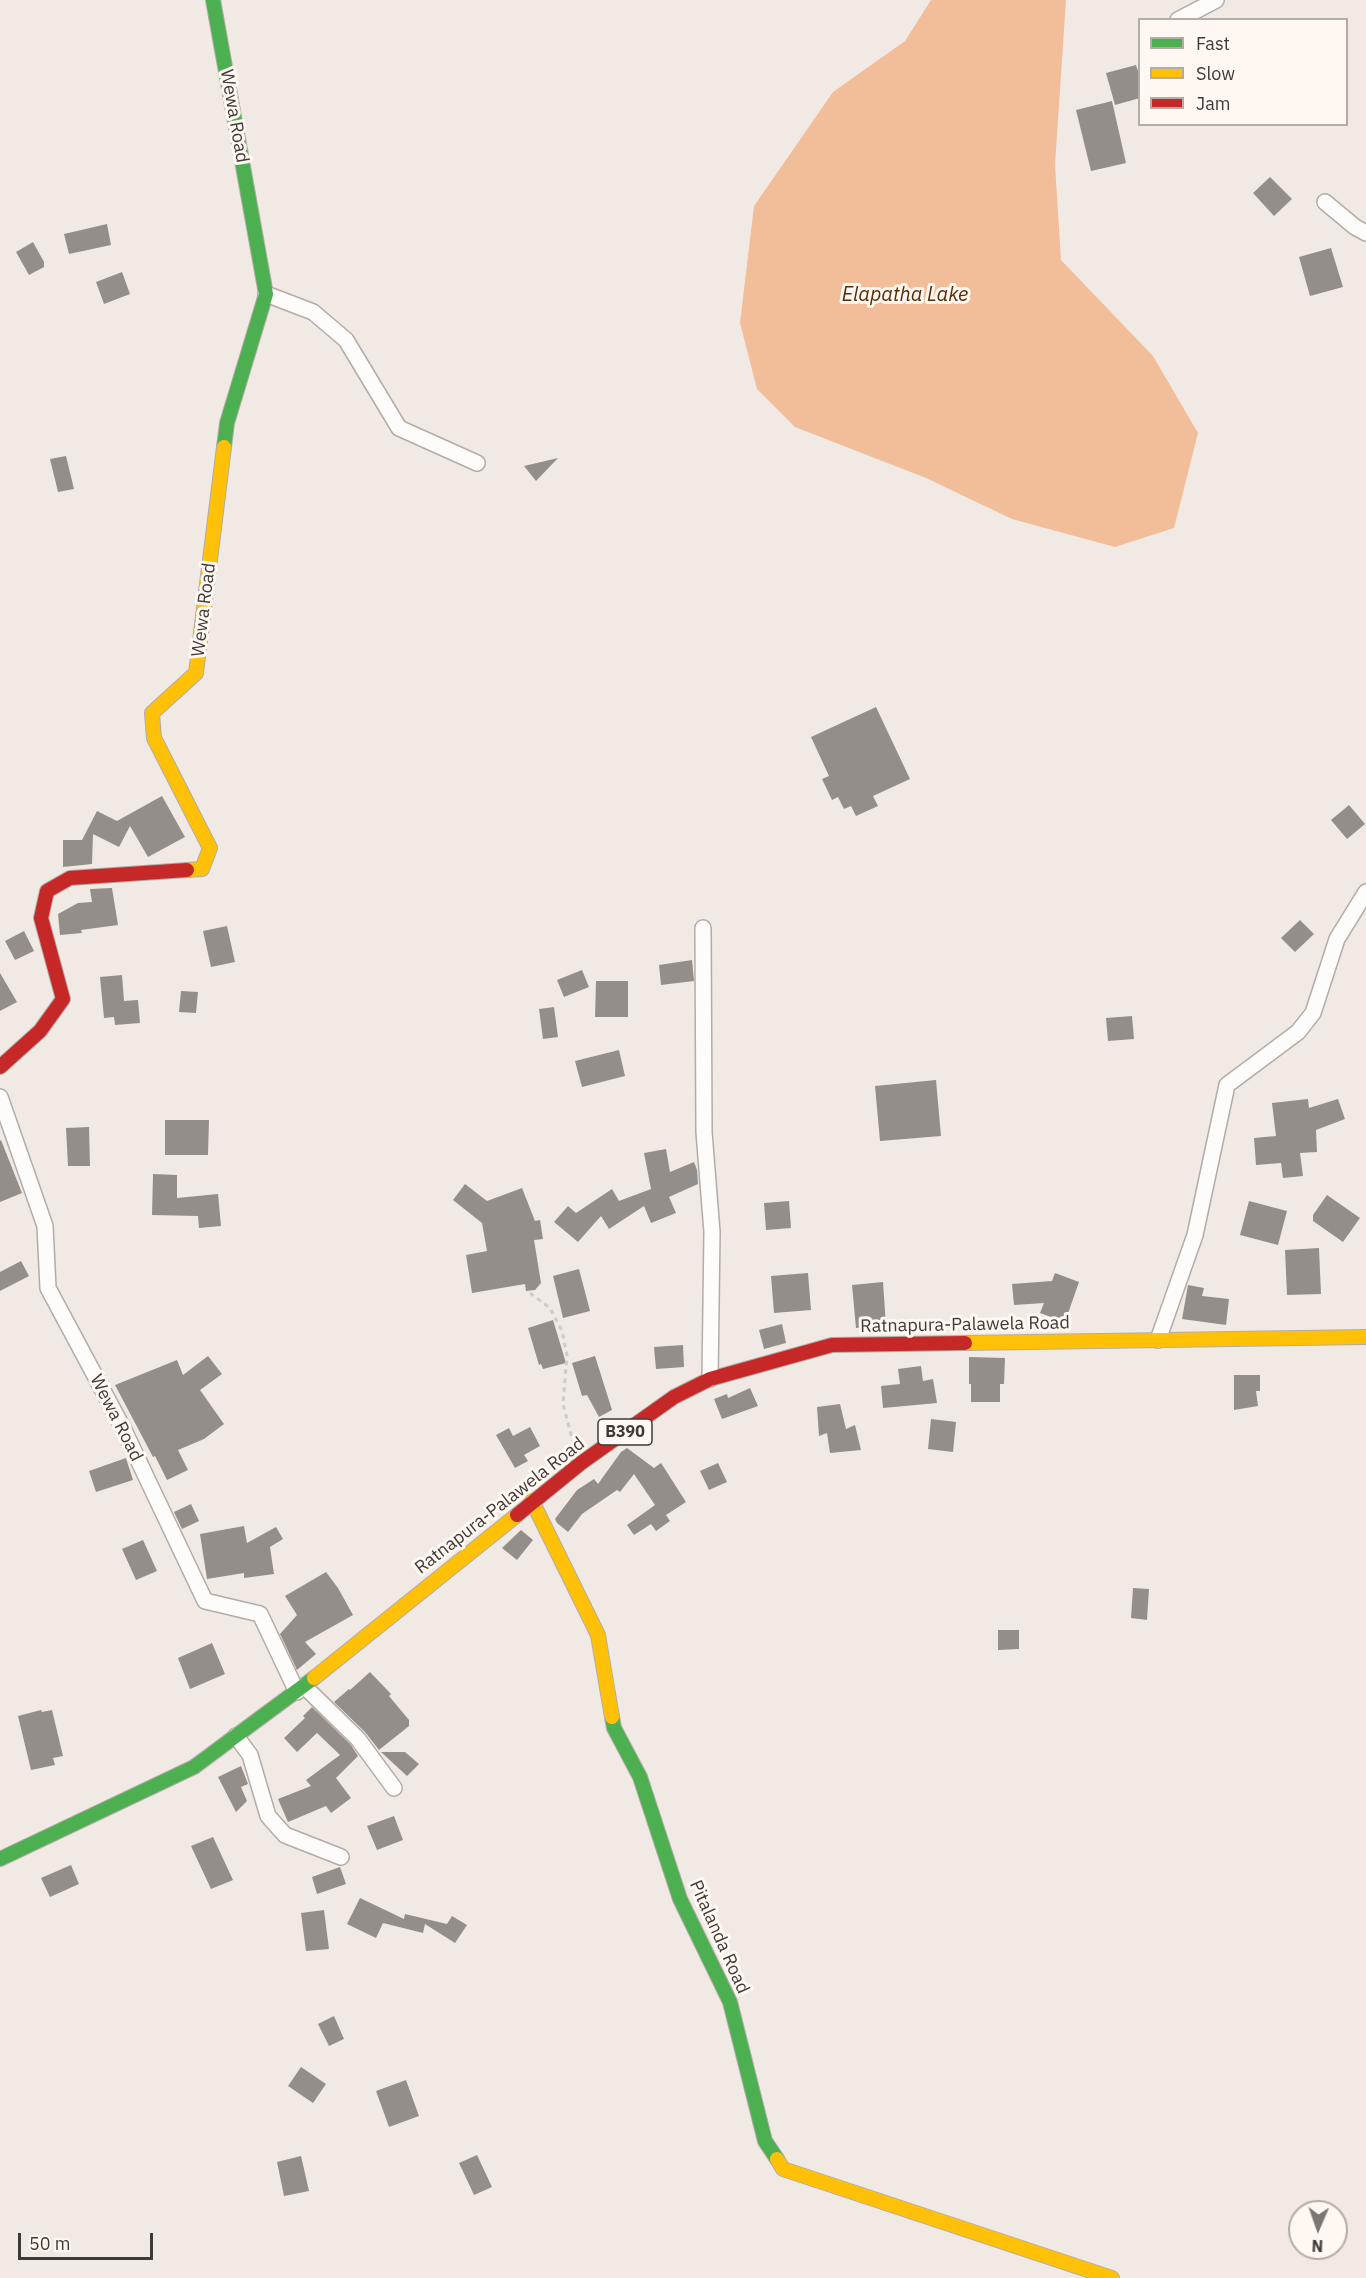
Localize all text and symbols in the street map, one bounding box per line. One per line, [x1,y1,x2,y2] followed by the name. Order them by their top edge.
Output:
[1138,18,1348,126] legend
[1196,32,1230,55] text: Fast
[1196,62,1235,85] text: Slow
[215,68,253,164] street label: Wewa Road
[1196,92,1231,115] text: Jam
[842,283,968,307] water label: Elapatha Lake
[188,562,220,658] street label: Wewa Road
[860,1312,1070,1338] street label: Ratnapura-Palawela Road
[85,1371,147,1465] street label: Wewa Road
[598,1419,652,1445] road number: B390
[411,1433,589,1579] street label: Ratnapura-Palawela Road
[684,1877,754,1997] street label: Pitalanda Road
[1288,2200,1348,2260] north arrow
[21,2221,156,2259] scale bar
[29,2232,71,2255] text: 50 m
[1311,2236,1324,2256] text: N

